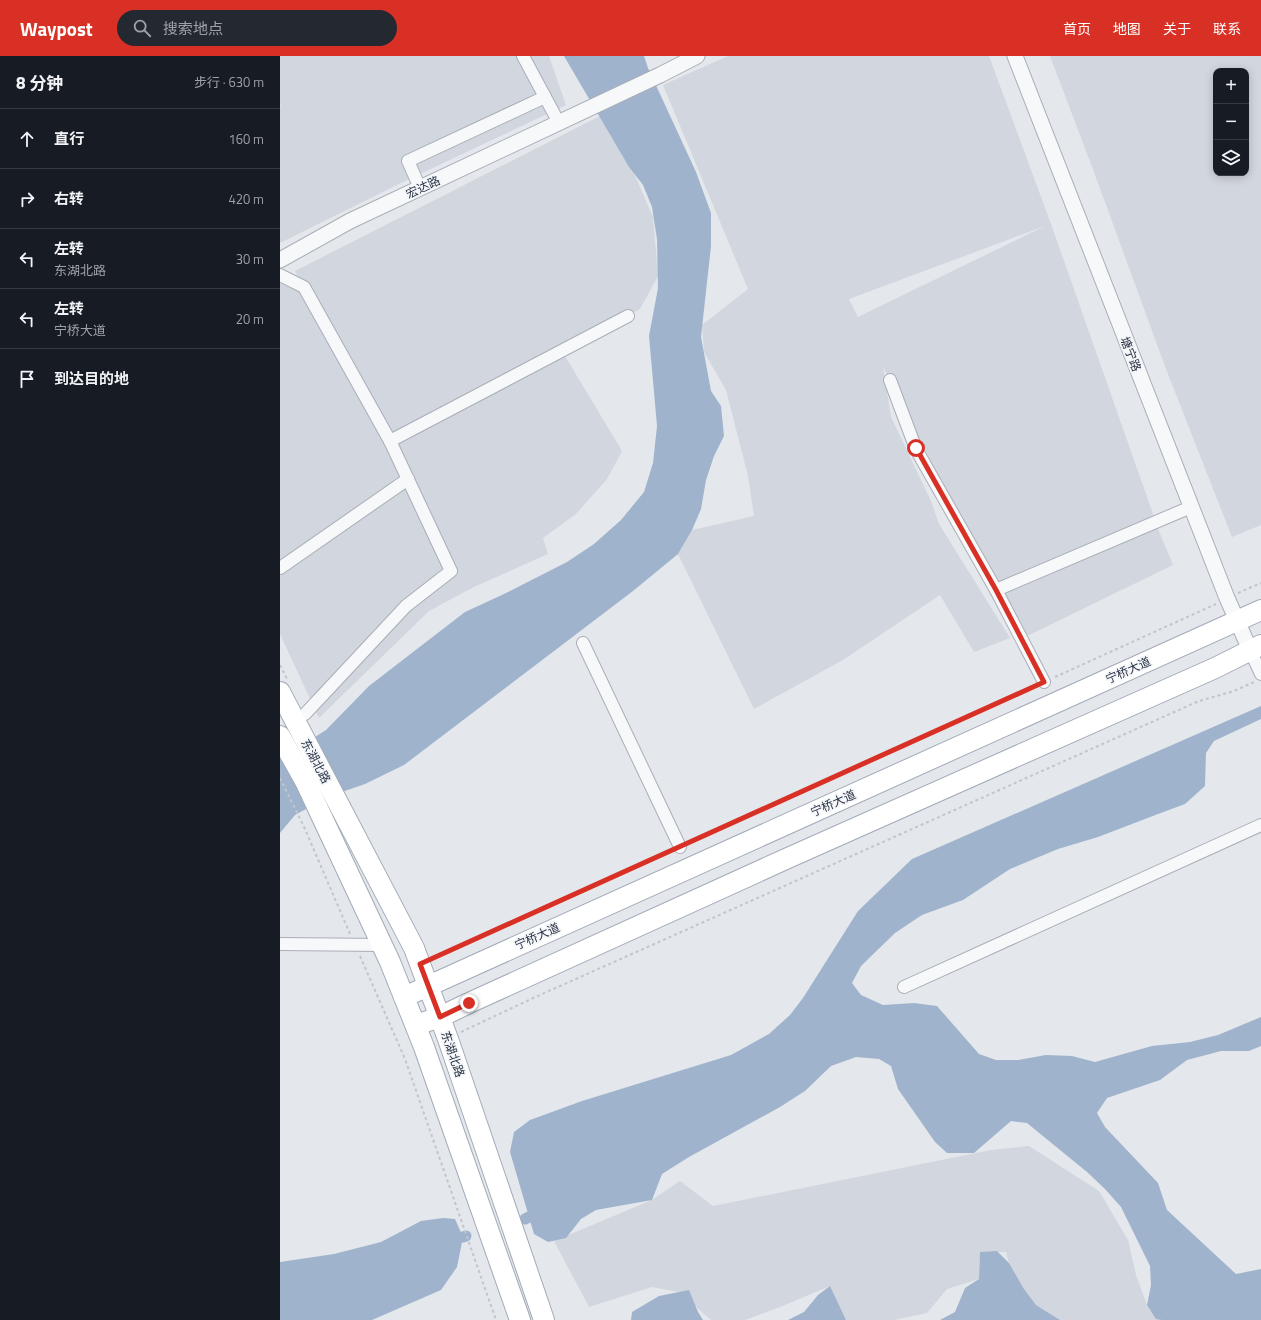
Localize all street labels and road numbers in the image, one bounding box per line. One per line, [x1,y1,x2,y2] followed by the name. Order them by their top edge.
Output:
[403,171,443,203] street label: 宏达路
[1116,334,1146,374] street label: 塘宁路
[1102,652,1154,688] street label: 宁桥大道
[296,735,336,787] street label: 东湖北路
[807,785,859,821] street label: 宁桥大道
[511,918,563,954] street label: 宁桥大道
[436,1028,470,1080] street label: 东湖北路

